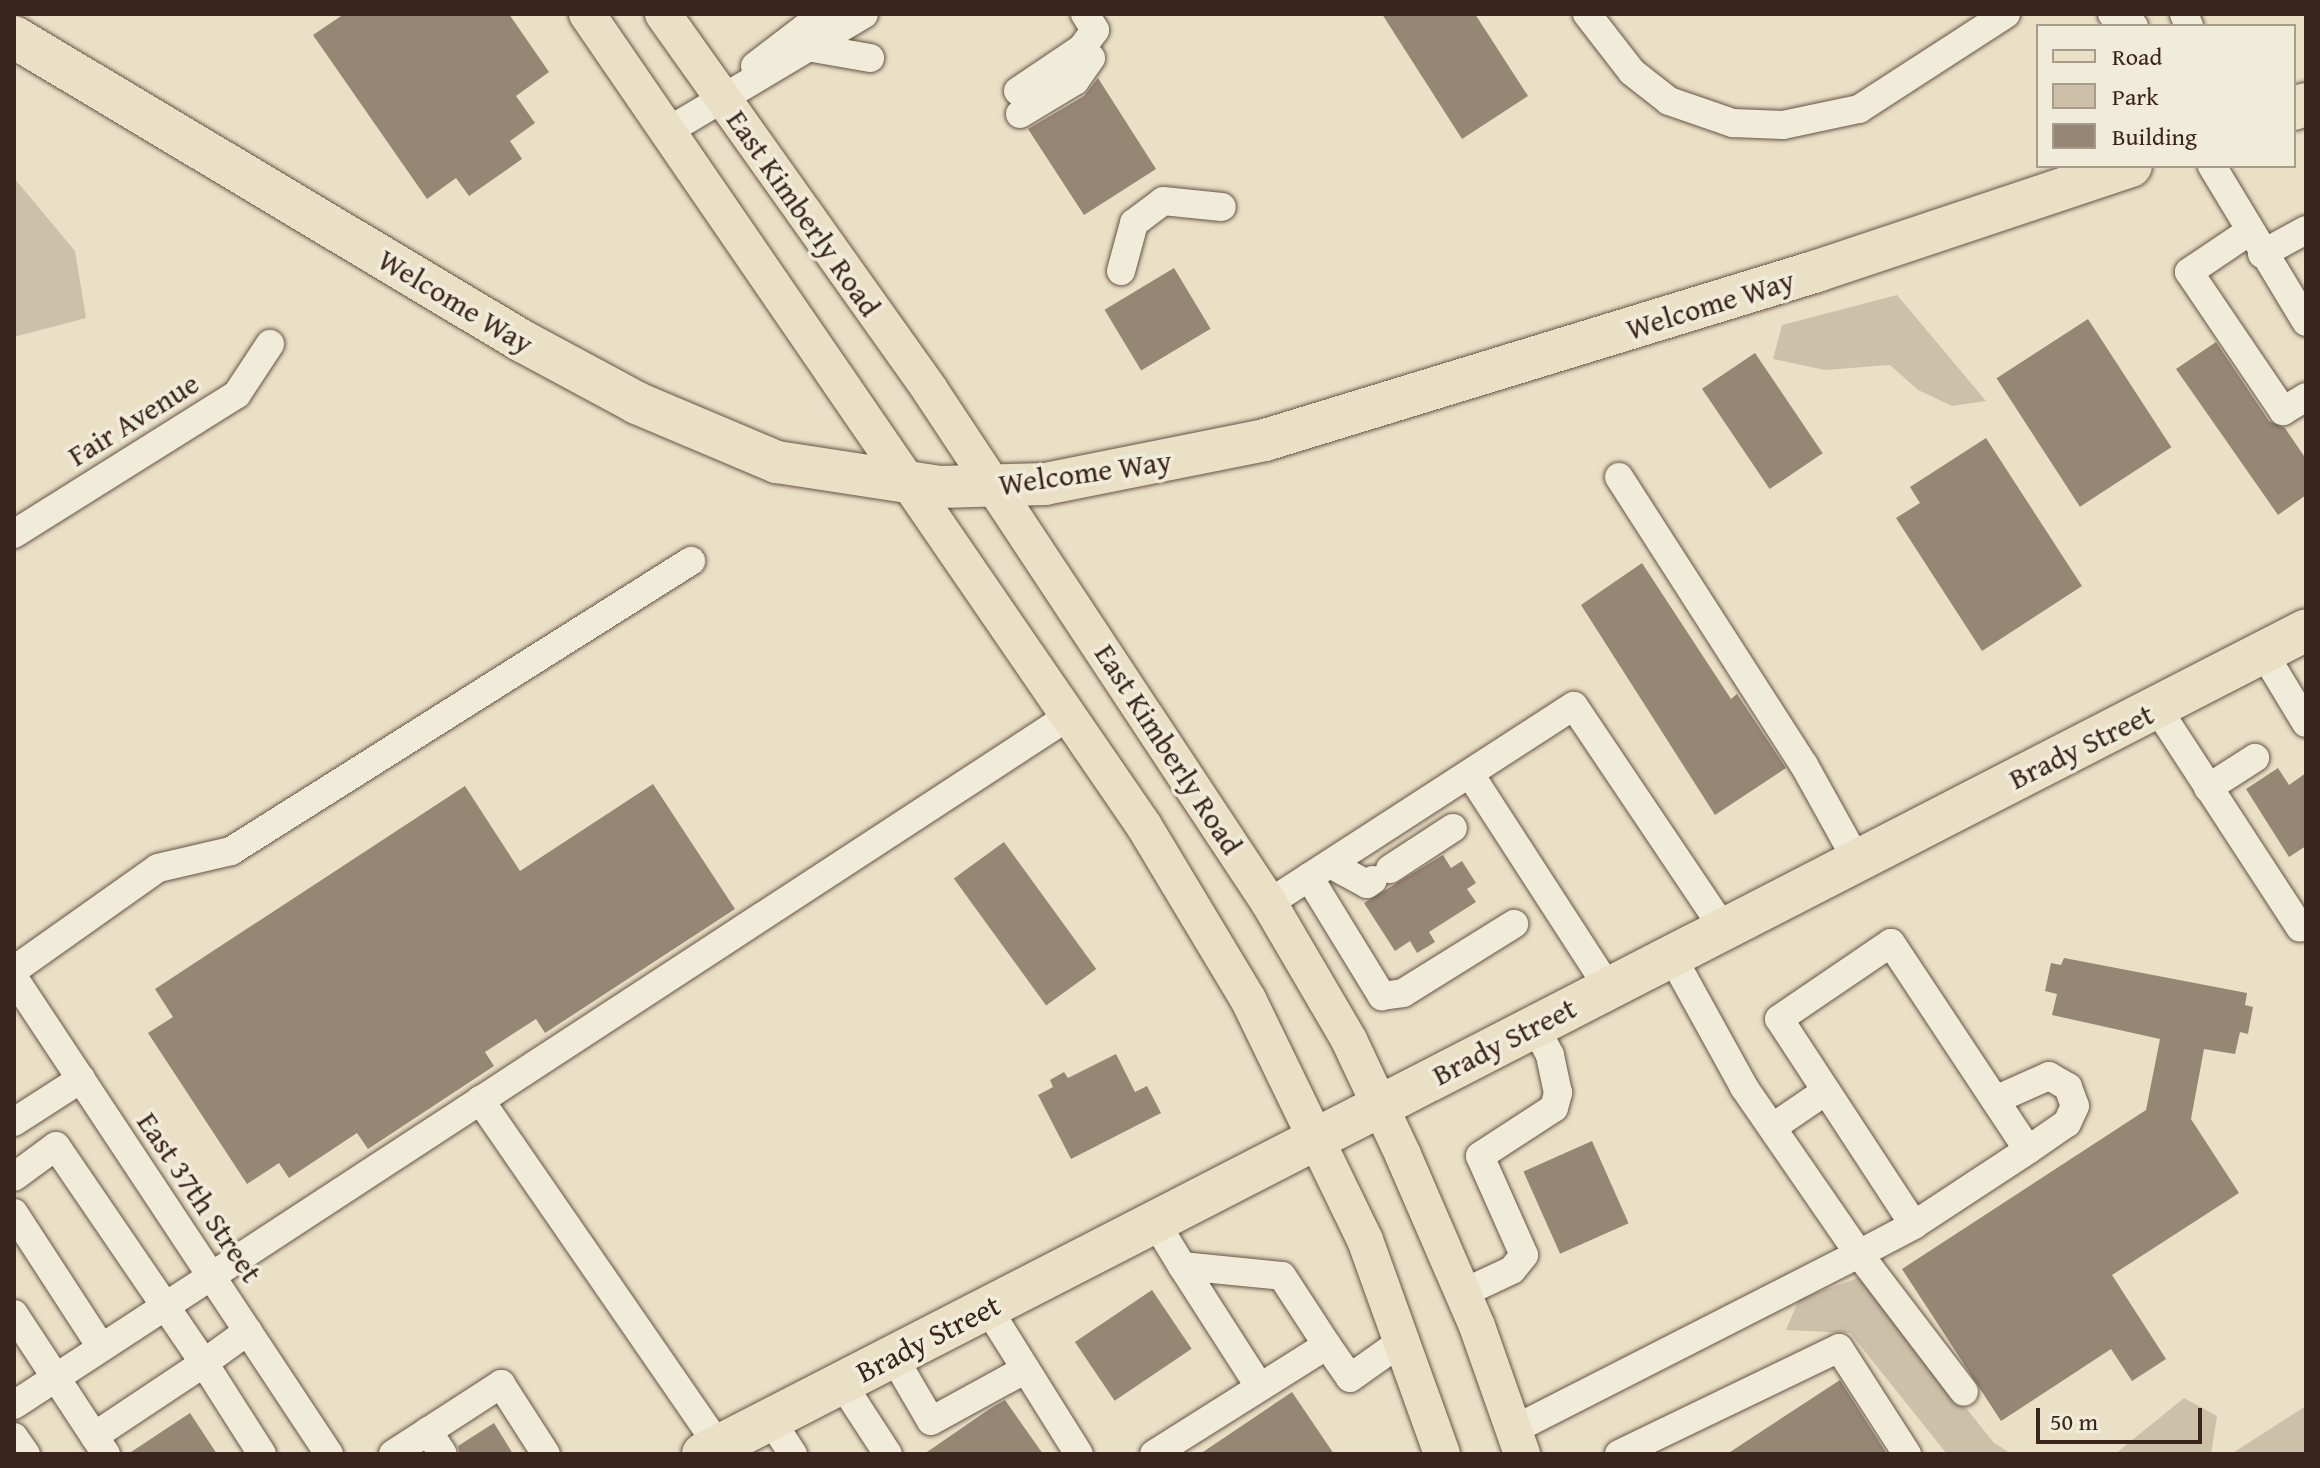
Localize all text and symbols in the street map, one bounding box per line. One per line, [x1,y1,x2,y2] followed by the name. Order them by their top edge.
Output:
[2036,24,2296,168] legend
[2112,39,2162,74] text: Road
[2112,79,2158,114] text: Park
[719,103,889,323] street label: East Kimberly Road
[2112,119,2197,154] text: Building
[372,241,540,361] street label: Welcome Way
[1621,261,1799,347] street label: Welcome Way
[61,365,205,473] street label: Fair Avenue
[996,442,1174,502] street label: Welcome Way
[1087,637,1251,861] street label: East Kimberly Road
[2003,695,2159,797] street label: Brady Street
[1426,989,1582,1093] street label: Brady Street
[130,1105,270,1289] street label: East 37th Street
[850,1286,1006,1390] street label: Brady Street
[2040,1392,2206,1442] scale bar
[2050,1404,2098,1439] text: 50 m

